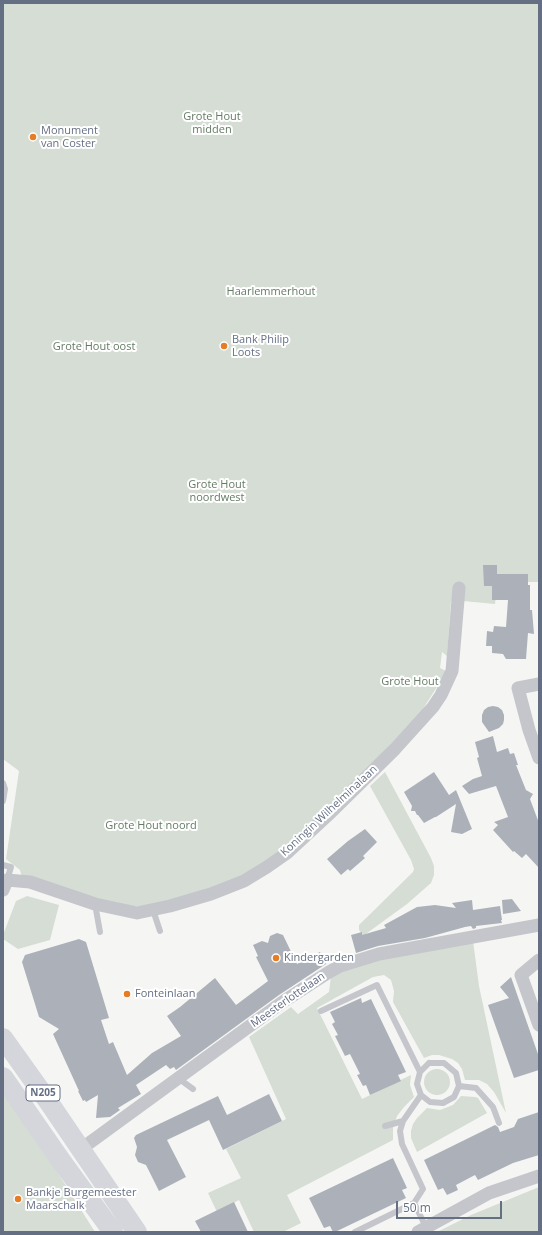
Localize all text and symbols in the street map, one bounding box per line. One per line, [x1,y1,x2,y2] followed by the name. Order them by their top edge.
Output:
[183,110,241,136] park label: Grote Hout midden
[41,124,98,150] place label: Monument van Coster
[28,132,38,142] marker: Monument van Coster
[227,285,315,299] park label: Haarlemmerhout
[232,333,289,359] place label: Bank Philip Loots
[53,340,135,354] park label: Grote Hout oost
[219,341,229,351] marker: Bank Philip Loots
[188,478,246,504] park label: Grote Hout noordwest
[381,675,439,689] park label: Grote Hout
[278,763,380,859] street label: Koningin Wilhelminalaan
[105,819,197,833] park label: Grote Hout noord
[284,951,354,965] place label: Kindergarden
[271,953,281,963] marker: Kindergarden
[248,970,328,1030] street label: Meesterlottelaan
[135,987,195,1001] place label: Fonteinlaan
[122,989,132,999] marker: Fonteinlaan
[26,1085,60,1101] road number: N205
[26,1186,136,1212] place label: Bankje Burgemeester Maarschalk
[398,1193,504,1219] scale bar
[13,1194,23,1204] marker: Bankje Burgemeester Maarschalk
[403,1199,431,1216] text: 50 m

